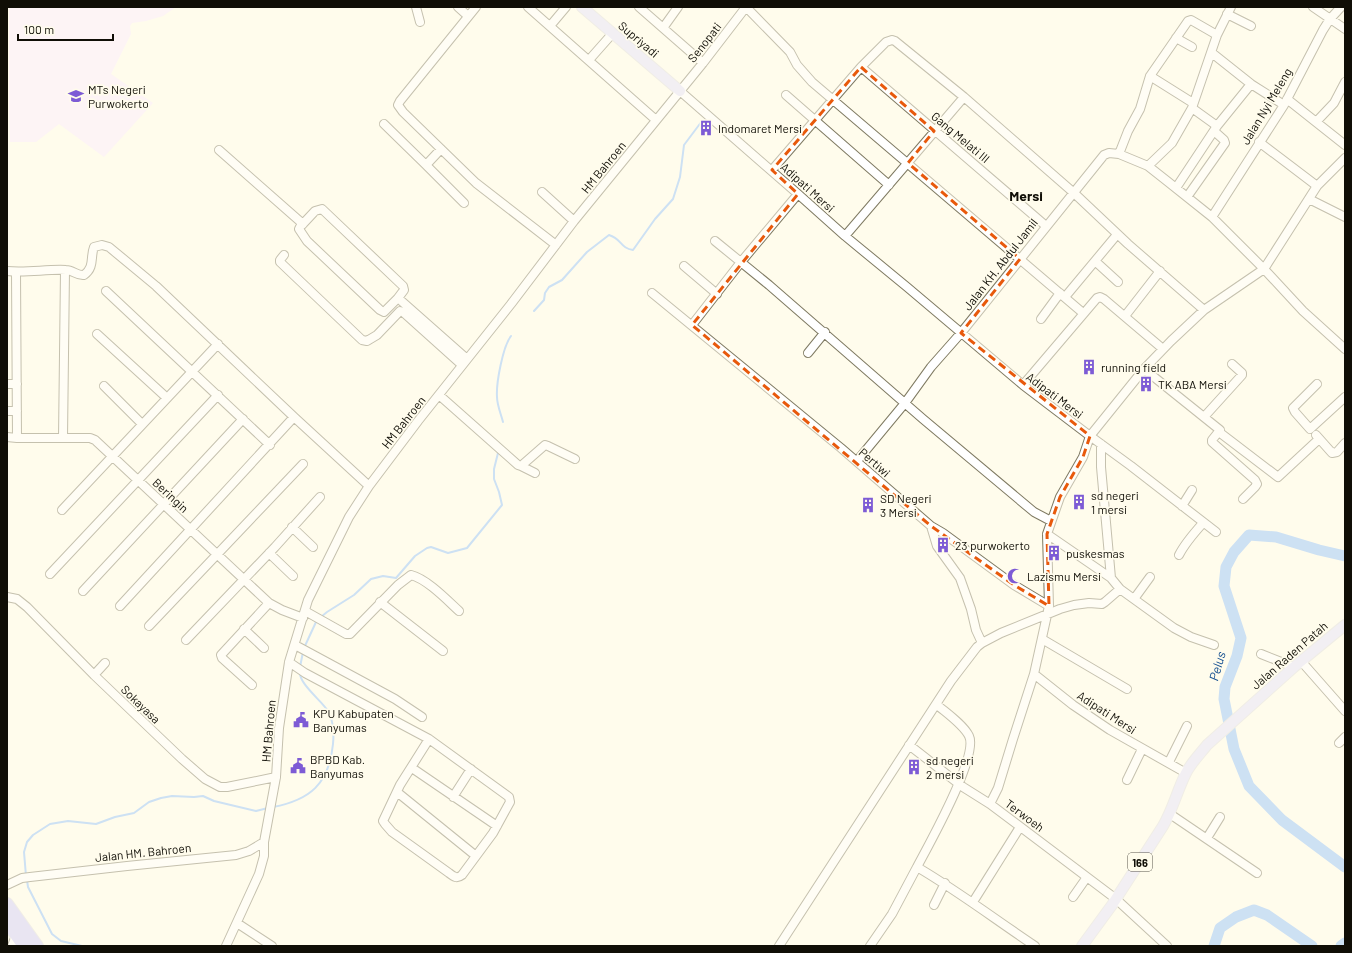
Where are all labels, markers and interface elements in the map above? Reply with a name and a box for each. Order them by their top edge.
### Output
scale bar [18,16,113,42]
street label: Supriyadi [616,18,662,60]
street label: Senopati [684,19,724,65]
text: 100 m [24,22,54,36]
street label: Jalan Nyi Meleng [1238,65,1294,147]
place label: MTs Negeri Purwokerto [88,82,149,110]
school or university icon: MTs Negeri Purwokerto [67,87,85,105]
street label: Gang Melati III [929,109,993,165]
building icon: Indomaret Mersi [697,119,715,137]
place label: Indomaret Mersi [718,121,802,135]
street label: HM Bahroen [578,138,628,196]
street label: Adipati Mersi [778,159,838,215]
district label: Mersi [1009,187,1043,204]
street label: Jalan KH. Abdul Jamil [960,215,1040,313]
building icon: running field [1080,358,1098,376]
place label: running field [1101,360,1166,374]
street label: Adipati Mersi [1024,369,1086,421]
building icon: TK ABA Mersi [1137,375,1155,393]
place label: TK ABA Mersi [1158,377,1227,391]
street label: HM Bahroen [378,393,428,451]
street label: Pertiwi [856,445,894,479]
street label: Beringin [150,475,192,515]
place label: sd negeri 1 mersi [1091,488,1139,516]
place label: SD Negeri 3 Mersi [880,491,932,519]
building icon: sd negeri 1 mersi [1070,493,1088,511]
building icon: SD Negeri 3 Mersi [859,496,877,514]
building icon: 23 purwokerto [934,536,952,554]
place label: 23 purwokerto [955,538,1030,552]
building icon: puskesmas [1045,544,1063,562]
place label: puskesmas [1066,546,1125,560]
mosque icon: Lazismu Mersi [1006,567,1024,585]
place label: Lazismu Mersi [1027,569,1101,583]
street label: Jalan Raden Patah [1248,618,1330,692]
water label: Pelus [1205,650,1229,682]
street label: Sokayasa [119,682,163,726]
street label: Adipati Mersi [1075,688,1139,736]
street label: HM Bahroen [258,699,278,763]
place label: KPU Kabupaten Banyumas [313,706,394,734]
public building icon: KPU Kabupaten Banyumas [292,711,310,729]
place label: BPBD Kab. Banyumas [310,752,365,780]
place label: sd negeri 2 mersi [926,753,974,781]
public building icon: BPBD Kab. Banyumas [289,757,307,775]
building icon: sd negeri 2 mersi [905,758,923,776]
street label: Terwoeh [1003,796,1047,834]
street label: Jalan HM. Bahroen [94,840,192,864]
road number: 166 [1128,853,1152,871]

